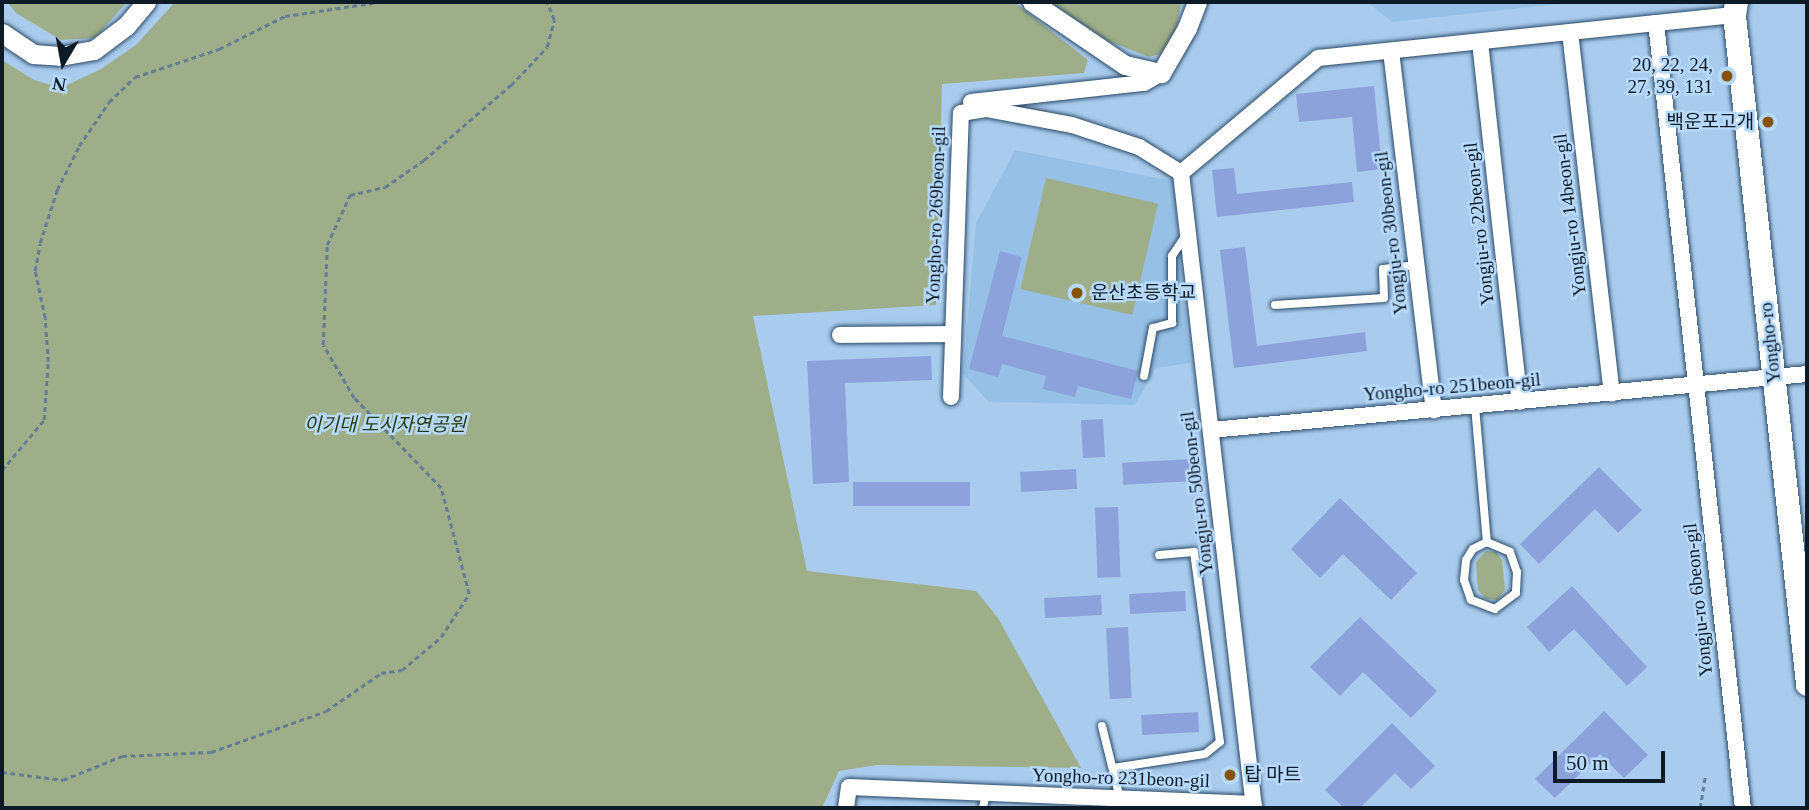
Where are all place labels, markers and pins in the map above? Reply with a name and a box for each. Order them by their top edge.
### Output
place label: 20, 22, 24, 27, 39, 131 [1628,54,1713,98]
marker: 20, 22, 24, 27, 39, 131 [1719,68,1735,84]
place label: 백운포고개 [1667,111,1754,133]
marker: 백운포고개 [1760,114,1776,130]
place label: 운산초등학교 [1091,282,1196,304]
marker: 운산초등학교 [1069,285,1085,301]
place label: 탑 마트 [1244,764,1301,786]
marker: 탑 마트 [1222,767,1238,783]

